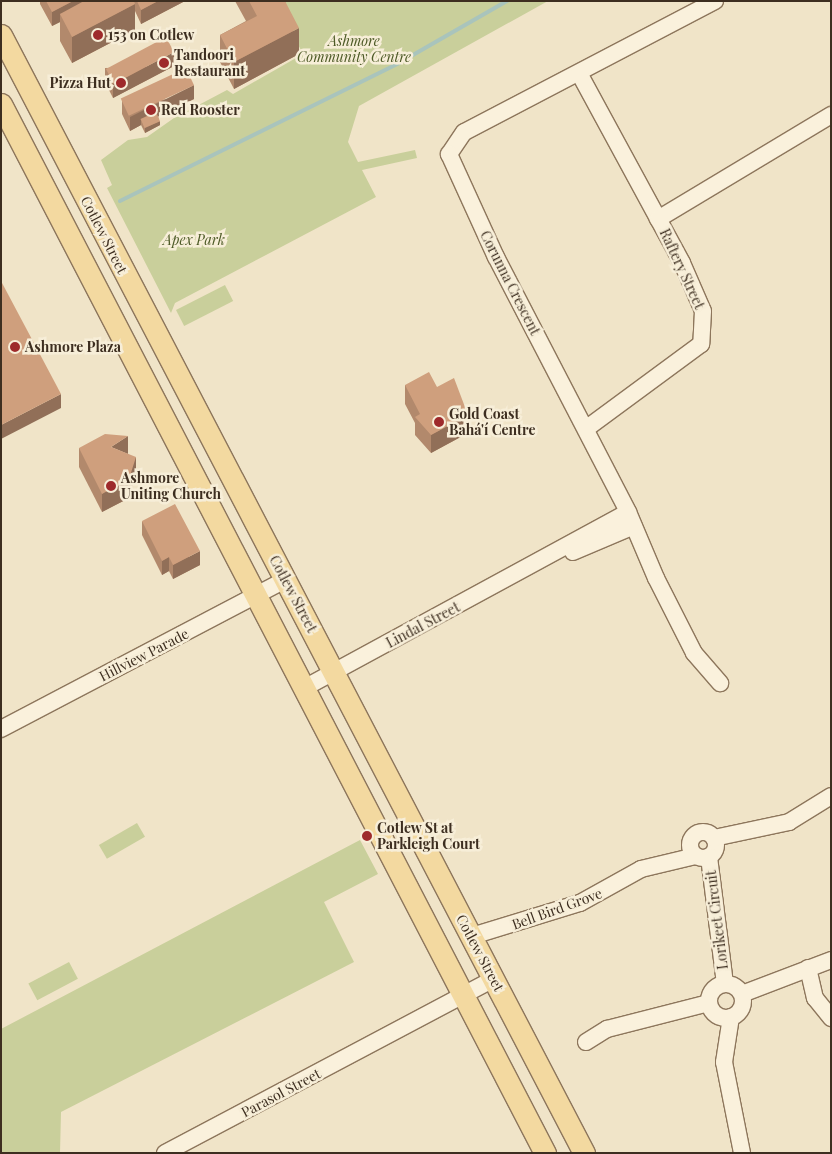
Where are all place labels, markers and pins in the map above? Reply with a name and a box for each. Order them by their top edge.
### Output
place label: 153 on Cotlew [108,27,194,43]
marker: 153 on Cotlew [92,29,104,41]
place label: Tandoori Restaurant [174,47,245,80]
marker: Tandoori Restaurant [158,57,170,69]
place label: Pizza Hut [49,75,111,91]
marker: Pizza Hut [115,77,127,89]
place label: Red Rooster [161,102,240,118]
marker: Red Rooster [145,104,157,116]
place label: Ashmore Plaza [25,339,121,355]
marker: Ashmore Plaza [9,341,21,353]
place label: Gold Coast Bahá'í Centre [449,406,535,438]
marker: Gold Coast Bahá'í Centre [433,416,445,428]
place label: Ashmore Uniting Church [121,470,221,502]
marker: Ashmore Uniting Church [105,480,117,492]
place label: Cotlew St at Parkleigh Court [377,820,480,852]
marker: Cotlew St at Parkleigh Court [361,830,373,842]

